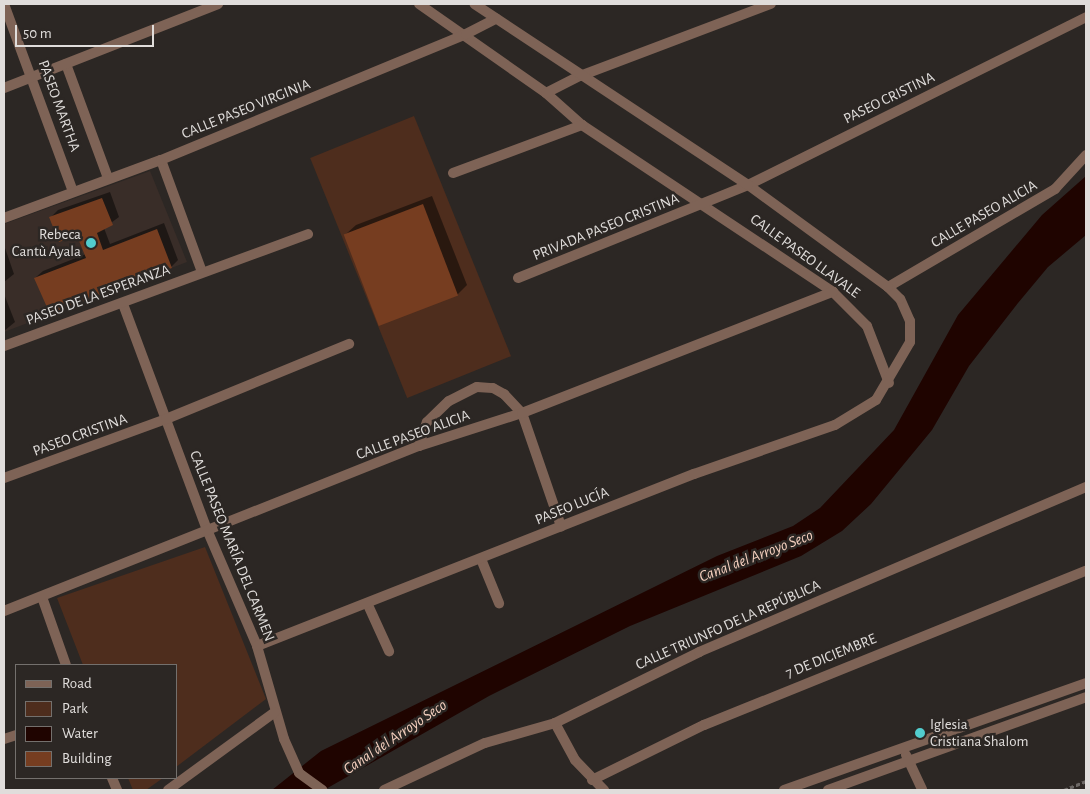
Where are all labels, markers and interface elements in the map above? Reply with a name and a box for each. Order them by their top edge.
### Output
scale bar [18,15,156,47]
text: 50 m [23,26,52,41]
street label: PASEO MARTHA [34,58,84,154]
street label: PASEO CRISTINA [841,68,937,128]
street label: CALLE PASEO VIRGINIA [179,75,313,143]
street label: CALLE PASEO ALICIA [928,176,1040,252]
street label: PRIVADA PASEO CRISTINA [530,189,682,265]
street label: CALLE PASEO LLAVALE [747,210,863,302]
place label: Rebeca Cantù Ayala [12,225,81,260]
marker: Rebeca Cantù Ayala [85,237,97,249]
street label: PASEO DE LA ESPERANZA [24,261,172,329]
street label: CALLE PASEO ALICIA [354,406,472,464]
street label: PASEO CRISTINA [30,410,130,460]
street label: CALLE PASEO MARÍA DEL CARMEN [185,448,279,644]
street label: PASEO LUCÍA [533,483,611,529]
water label: Canal del Arroyo Seco [696,525,816,587]
street label: CALLE TRIUNFO DE LA REPÚBLICA [633,576,823,674]
street label: 7 DE DICIEMBRE [783,630,879,682]
legend [15,664,178,779]
text: Road [62,676,92,691]
water label: Canal del Arroyo Seco [340,695,450,779]
text: Park [62,701,88,716]
place label: Iglesia Cristiana Shalom [930,715,1028,750]
text: Water [62,726,98,741]
marker: Iglesia Cristiana Shalom [914,727,926,739]
text: Building [62,751,112,766]

